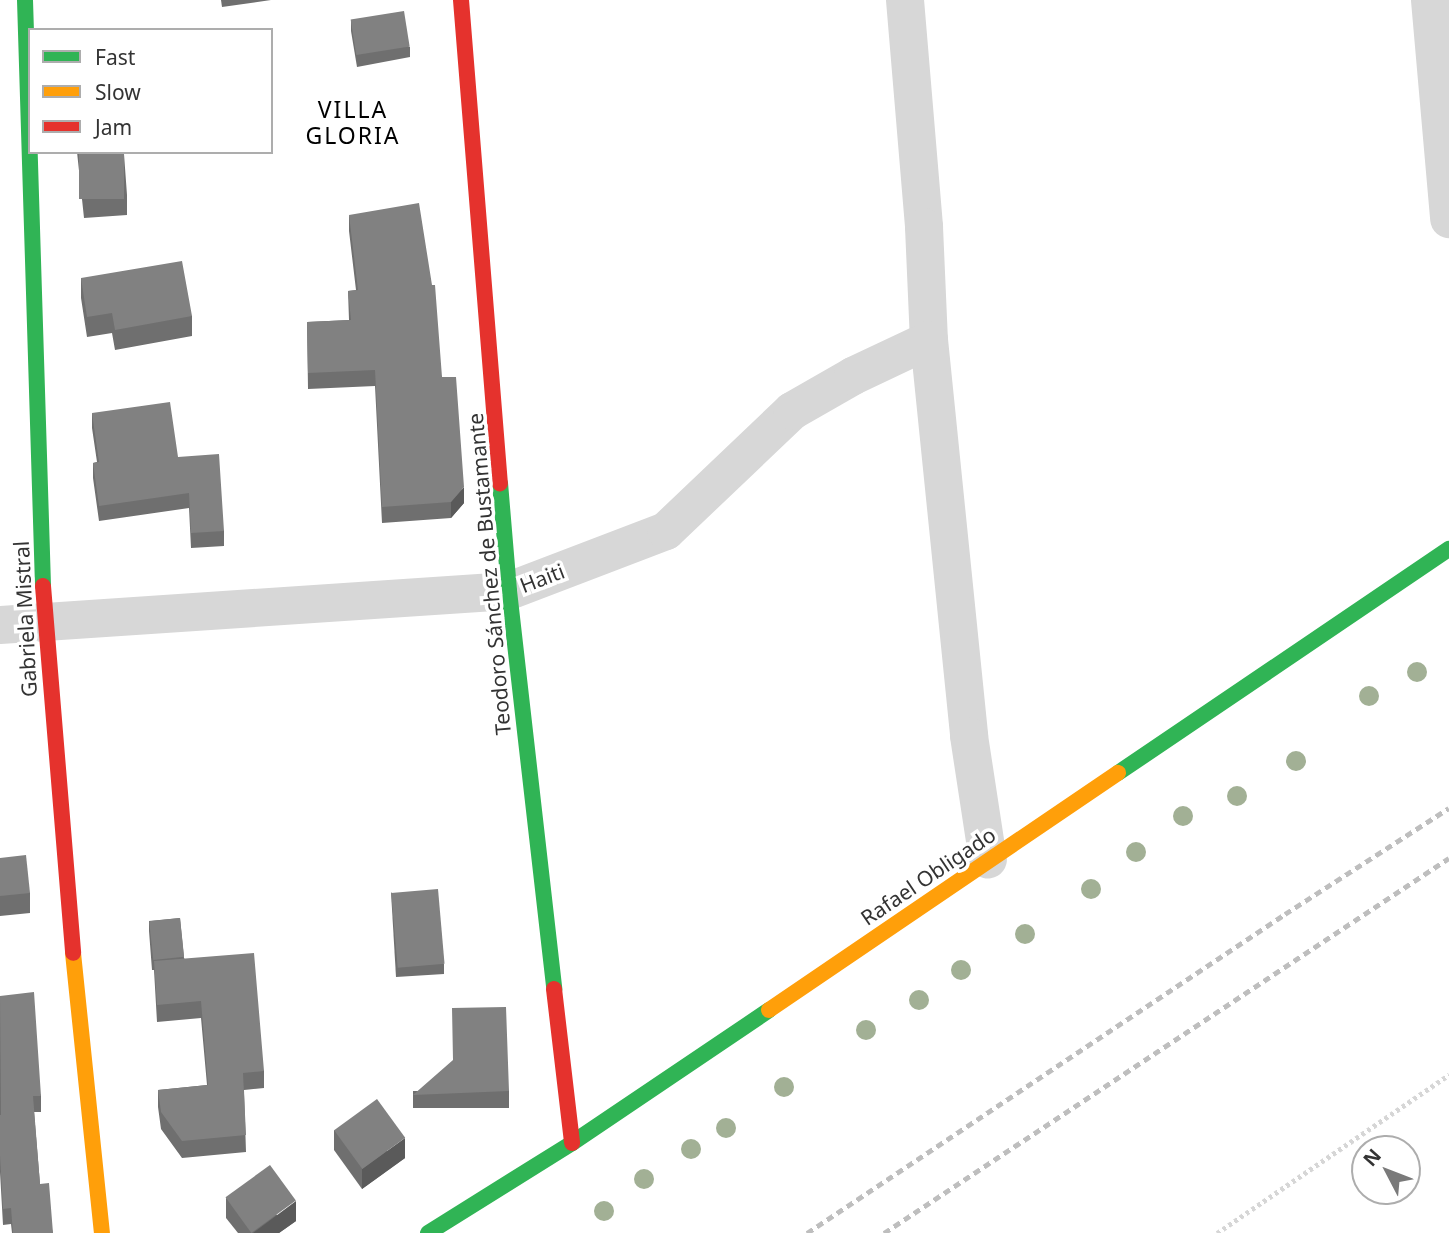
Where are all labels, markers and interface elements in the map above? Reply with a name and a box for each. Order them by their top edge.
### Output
legend [28,28,273,154]
text: Fast [95,43,135,71]
text: Slow [95,78,141,106]
district label: VILLA GLORIA [306,95,400,149]
text: Jam [95,113,132,141]
street label: Teodoro Sánchez de Bustamante [462,412,516,736]
street label: Gabriela Mistral [8,540,42,698]
street label: Haiti [516,558,568,598]
street label: Rafael Obligado [856,822,1000,930]
north arrow [1351,1135,1421,1205]
text: N [1357,1143,1387,1172]

